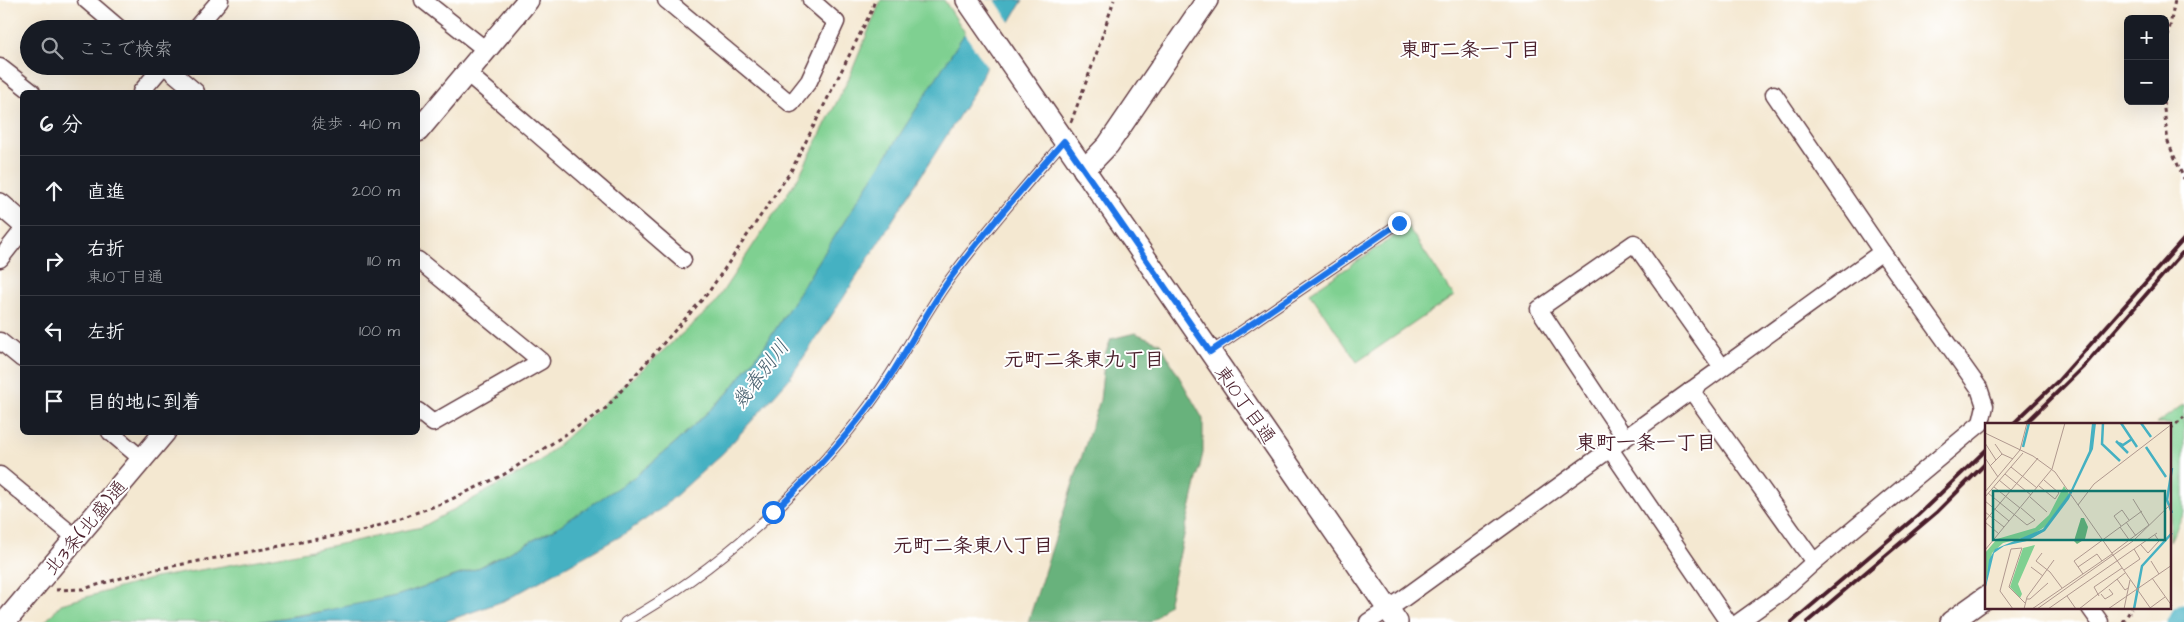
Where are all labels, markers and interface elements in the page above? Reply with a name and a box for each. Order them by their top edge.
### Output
map controls [2124,15,2169,105]
button: + [2124,15,2169,60]
search box [20,20,420,75]
icon: search [38,34,66,62]
text: ここで検索 [78,36,173,63]
district label: 東町二条一丁目 [1400,36,1540,64]
button: − [2124,60,2169,105]
text: 6 分 [40,110,83,139]
text: 徒歩 · 410 m [311,113,400,135]
icon: ahead [40,177,68,205]
text: 直進 [87,179,125,206]
text: 200 m [352,180,400,202]
route end [1388,212,1411,235]
text: 右折 [87,236,125,263]
icon: right [40,247,68,275]
text: 110 m [367,250,400,272]
text: 東10丁目通 [87,266,163,288]
icon: left [40,317,68,345]
text: 左折 [87,319,125,346]
text: 100 m [359,320,400,342]
water label: 幾春別川 [726,334,796,415]
district label: 元町二条東九丁目 [1004,346,1164,374]
street label: 東10丁目通 [1208,360,1282,450]
icon: arrive [40,387,68,415]
text: 目的地に到着 [87,389,201,416]
inset map [1985,423,2172,610]
district label: 東町一条一丁目 [1576,429,1716,457]
street label: 北3条(北盛)通 [38,474,134,581]
route start [762,501,785,524]
district label: 元町二条東八丁目 [893,532,1053,560]

